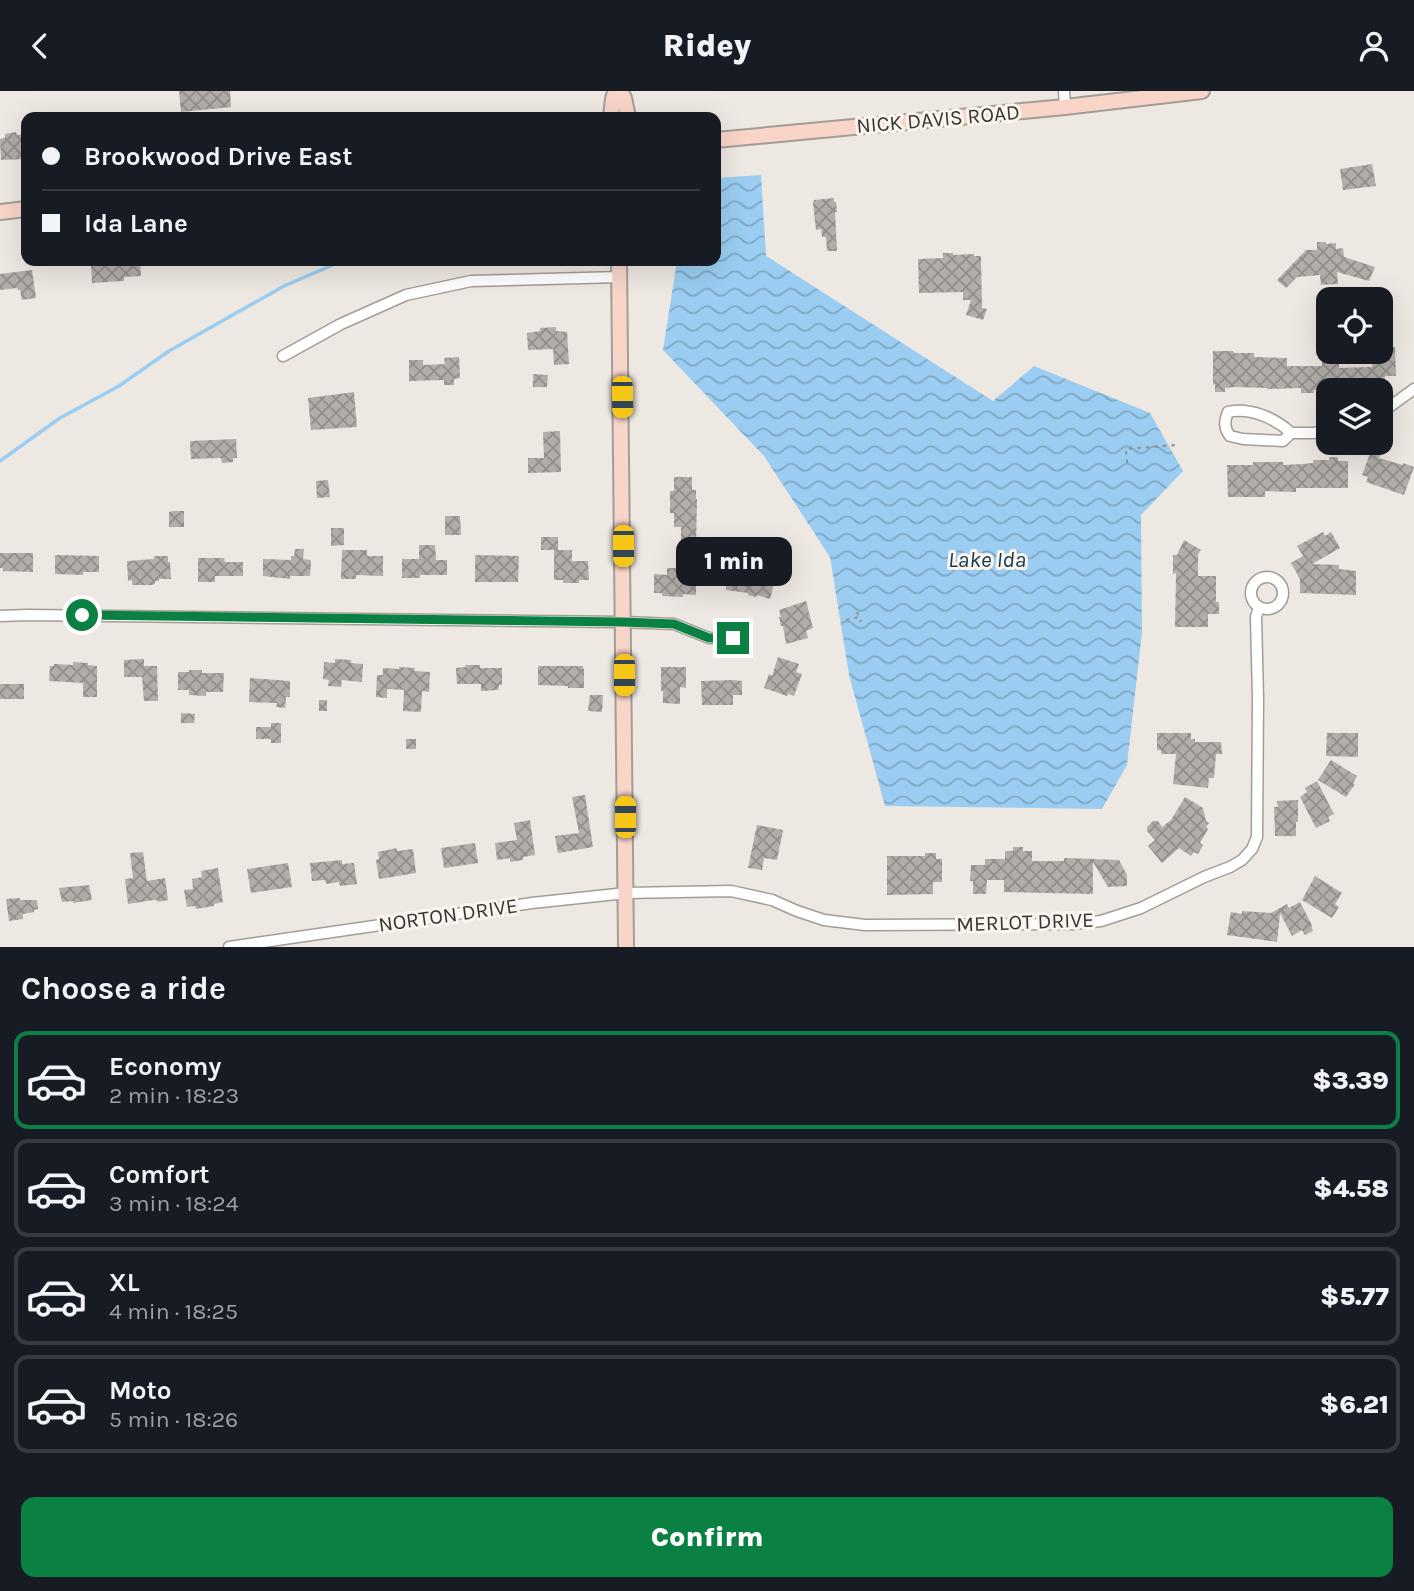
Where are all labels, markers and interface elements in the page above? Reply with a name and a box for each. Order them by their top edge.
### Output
icon: back [21,27,59,65]
text: Ridey [663,27,751,64]
icon: person [1355,27,1393,65]
street label: NICK DAVIS ROAD [855,100,1021,138]
text: Brookwood Drive East [84,141,352,172]
text: Ida Lane [84,208,188,239]
map controls [1316,287,1393,455]
button: locate [1316,287,1393,364]
car [612,376,633,418]
button: layers [1316,378,1393,455]
car [613,525,634,567]
callout: 1 min [675,537,791,585]
water label: Lake Ida [948,546,1026,573]
text: 1 min [704,548,764,575]
route start [66,599,98,631]
route end [717,622,749,654]
car [614,654,635,696]
car [615,796,636,838]
street label: NORTON DRIVE [377,893,519,937]
street label: MERLOT DRIVE [956,908,1094,936]
text: Choose a ride [21,970,226,1007]
icon: car [25,1049,88,1112]
text: Economy [109,1051,221,1082]
text: $3.39 [1312,1065,1389,1096]
text: 2 min · 18:23 [109,1082,239,1109]
icon: car [25,1157,88,1220]
text: Comfort [109,1159,210,1190]
text: $4.58 [1313,1173,1389,1204]
text: 3 min · 18:24 [109,1190,239,1217]
icon: car [25,1265,88,1328]
text: XL [109,1267,140,1298]
text: $5.77 [1320,1281,1389,1312]
text: 4 min · 18:25 [109,1298,238,1325]
icon: car [25,1373,88,1436]
text: Moto [109,1375,171,1406]
text: $6.21 [1320,1389,1389,1420]
text: 5 min · 18:26 [109,1406,238,1433]
button: Confirm [21,1497,1393,1577]

